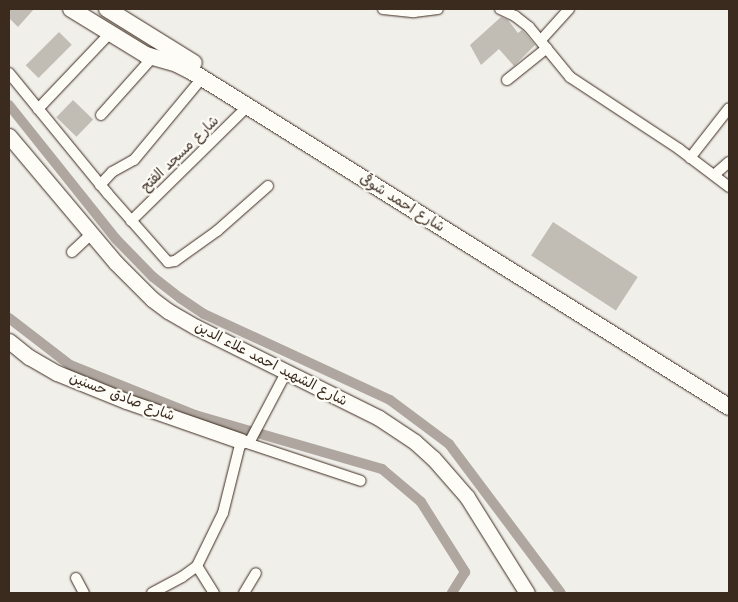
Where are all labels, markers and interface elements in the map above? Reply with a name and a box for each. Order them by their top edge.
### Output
street label: شارع مسجد الفتح [138,113,222,195]
street label: شارع احمد شوقى [356,170,448,236]
street label: شارع الشهيد احمد علاء الدين [192,318,350,410]
street label: شارع صادق حسنين [67,369,177,425]

